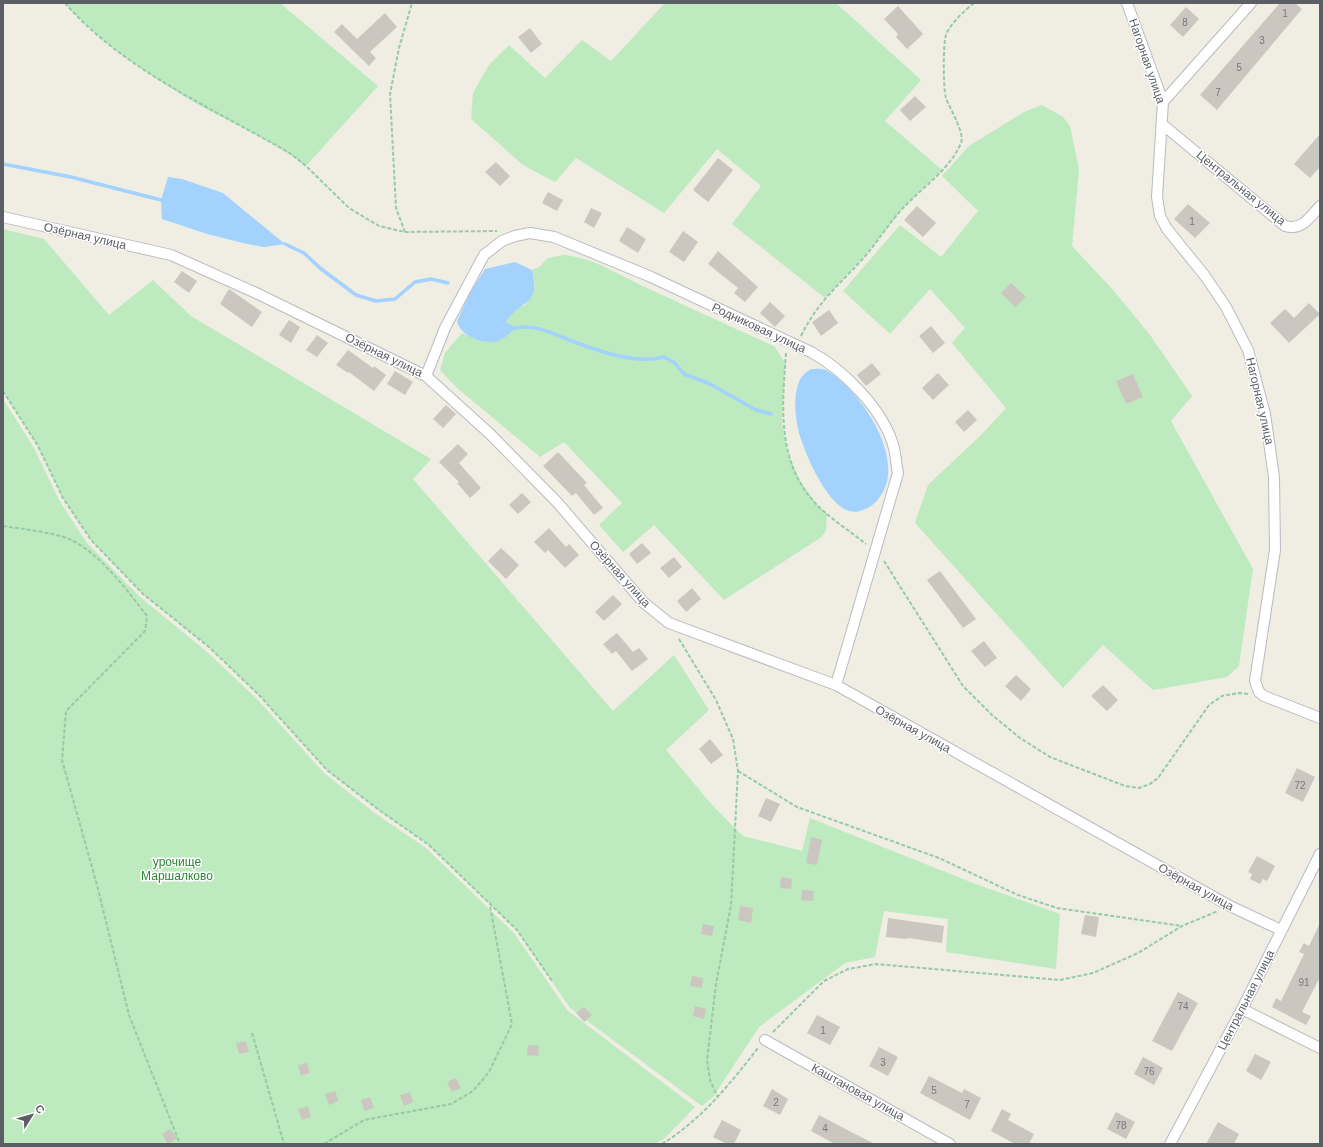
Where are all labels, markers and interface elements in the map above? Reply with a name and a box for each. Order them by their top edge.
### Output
house number: 1 [1282,8,1288,19]
street label: Нагорная улица [1126,17,1168,106]
house number: 8 [1182,17,1188,28]
house number: 3 [1259,35,1265,46]
house number: 5 [1236,62,1242,73]
house number: 7 [1215,87,1221,98]
street label: Центральная улица [1194,148,1289,228]
house number: 1 [1189,216,1195,227]
street label: Озёрная улица [42,220,128,252]
street label: Родниковая улица [710,300,808,356]
street label: Озёрная улица [343,330,425,380]
street label: Нагорная улица [1243,356,1277,446]
street label: Озёрная улица [587,538,654,610]
street label: Озёрная улица [873,702,954,756]
house number: 72 [1294,780,1306,791]
park label: урочище Маршалково [141,855,213,883]
street label: Озёрная улица [1156,860,1237,914]
street label: Центральная улица [1215,947,1277,1052]
house number: 91 [1298,977,1310,988]
house number: 74 [1177,1001,1189,1012]
house number: 1 [820,1025,826,1036]
house number: 3 [880,1057,886,1068]
street label: Каштановая улица [809,1061,907,1124]
house number: 76 [1143,1066,1155,1077]
house number: 5 [931,1085,937,1096]
north arrow [12,1095,52,1135]
house number: 2 [773,1097,779,1108]
house number: 7 [964,1099,970,1110]
text: С [33,1102,47,1116]
house number: 78 [1115,1120,1127,1131]
house number: 4 [822,1123,828,1134]

